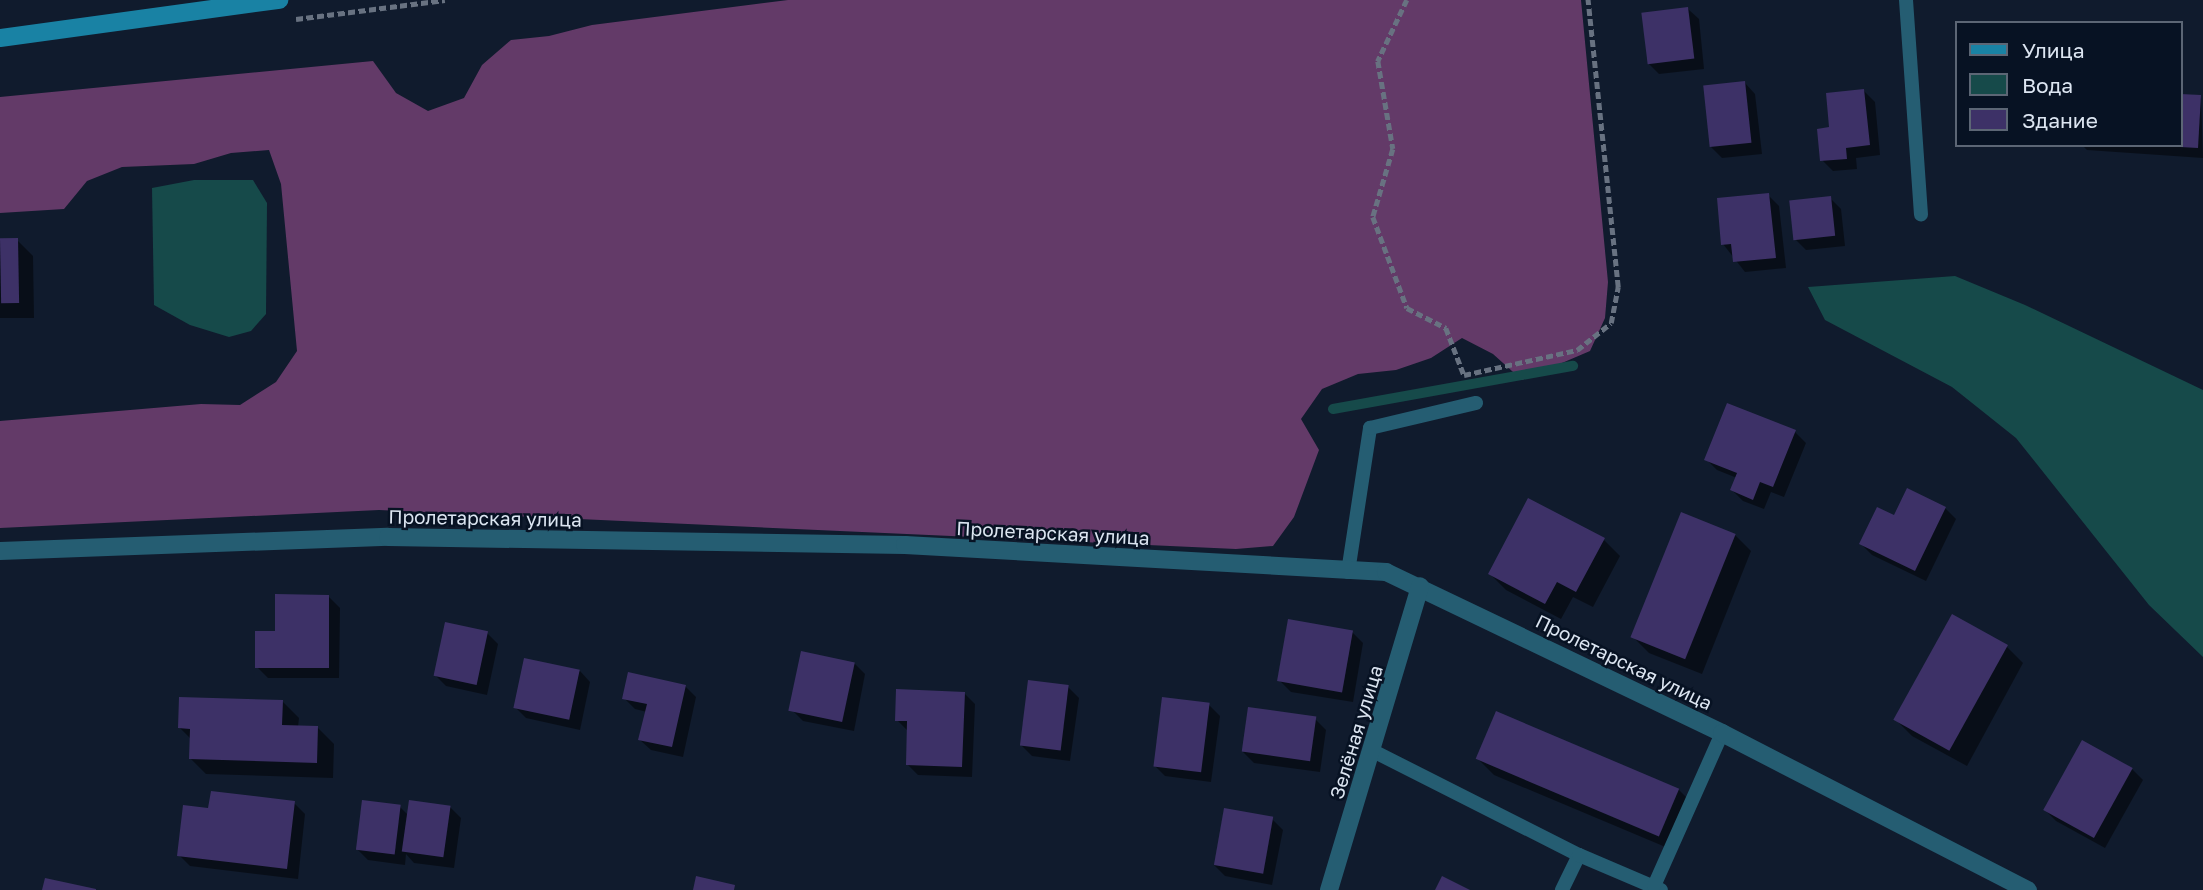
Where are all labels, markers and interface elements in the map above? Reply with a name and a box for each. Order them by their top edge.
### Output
legend [1954,21,2182,147]
text: Улица [2022,37,2085,63]
text: Вода [2022,72,2073,98]
text: Здание [2022,107,2098,133]
street label: Пролетарская улица [388,505,582,531]
street label: Пролетарская улица [956,517,1150,549]
street label: Пролетарская улица [1532,609,1716,715]
street label: Зелёная улица [1325,662,1387,802]

